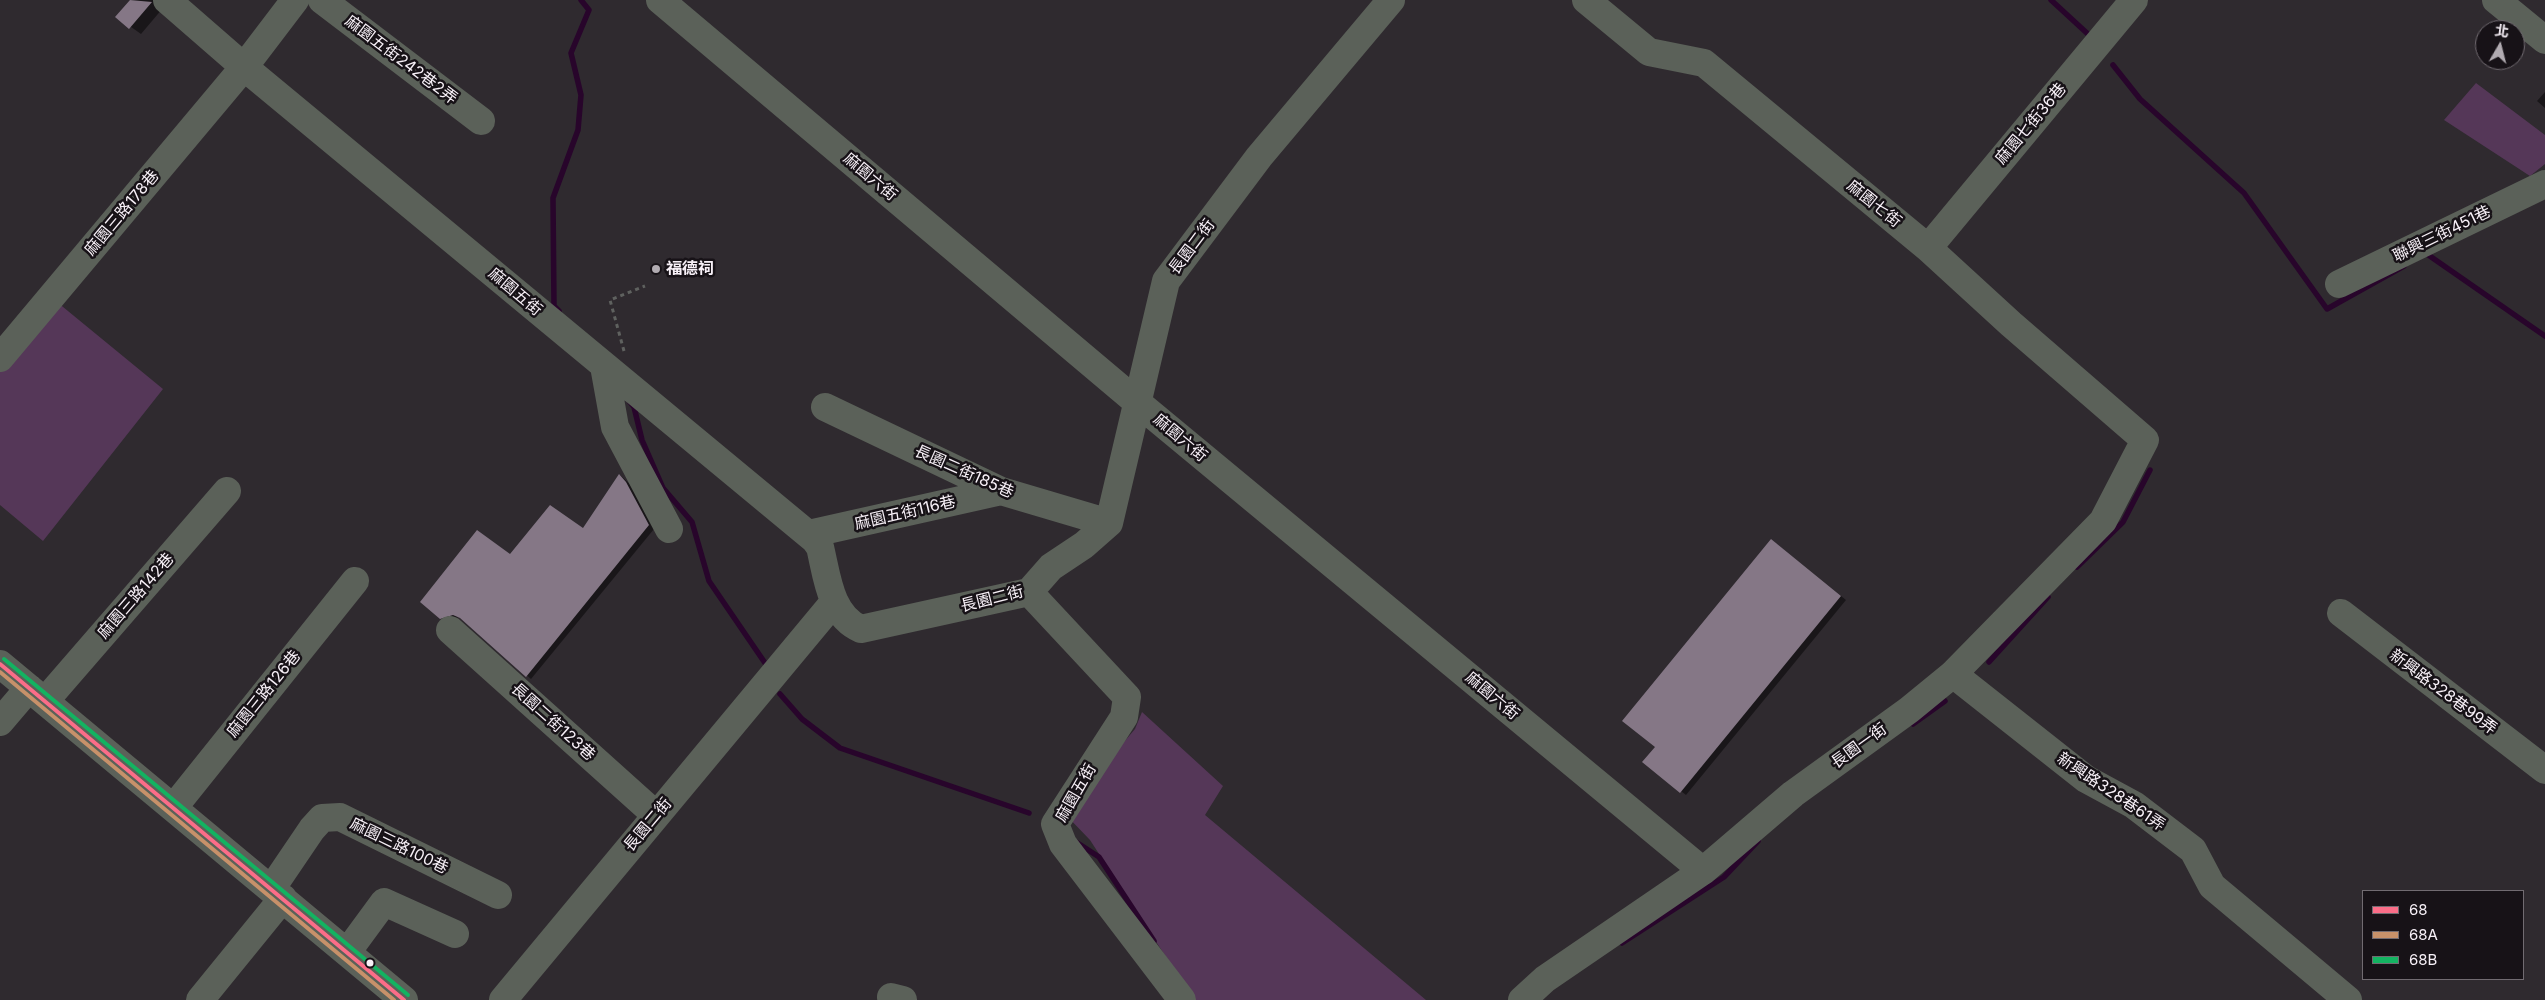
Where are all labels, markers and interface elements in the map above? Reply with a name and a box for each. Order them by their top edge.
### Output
street label: 麻園五街242巷2弄 [341,12,461,108]
north arrow [2475,20,2525,70]
text: 北 [2494,21,2510,40]
street label: 麻園七街36巷 [1992,80,2070,168]
street label: 麻園六街 [839,149,901,205]
street label: 麻園三路178巷 [81,167,163,259]
street label: 麻園七街 [1843,176,1905,232]
street label: 聯興三街451巷 [2390,202,2494,266]
street label: 長園二街 [1165,216,1219,278]
place label: 福德祠 [666,259,714,279]
marker: 福德祠 [650,263,662,275]
street label: 麻園五街 [484,264,546,320]
street label: 麻園六街 [1149,410,1211,466]
street label: 長園二街185巷 [912,442,1016,502]
street label: 麻園五街116巷 [853,492,957,534]
street label: 麻園三路142巷 [94,549,178,643]
street label: 長園二街 [959,582,1025,616]
street label: 新興路328巷99弄 [2386,645,2500,739]
street label: 麻園三路126巷 [223,647,305,741]
street label: 麻園六街 [1461,668,1523,724]
street label: 長園二街123巷 [507,679,599,765]
street label: 長園一街 [1827,719,1891,773]
street label: 新興路328巷61弄 [2053,749,2169,835]
street label: 麻園五街 [1052,760,1100,826]
street label: 長園二街 [620,794,676,856]
street label: 麻園三路100巷 [347,814,451,878]
legend [2362,890,2525,980]
text: 68 [2409,900,2428,919]
text: 68A [2409,925,2438,944]
text: 68B [2409,950,2437,969]
unlabelled marker [365,958,375,968]

